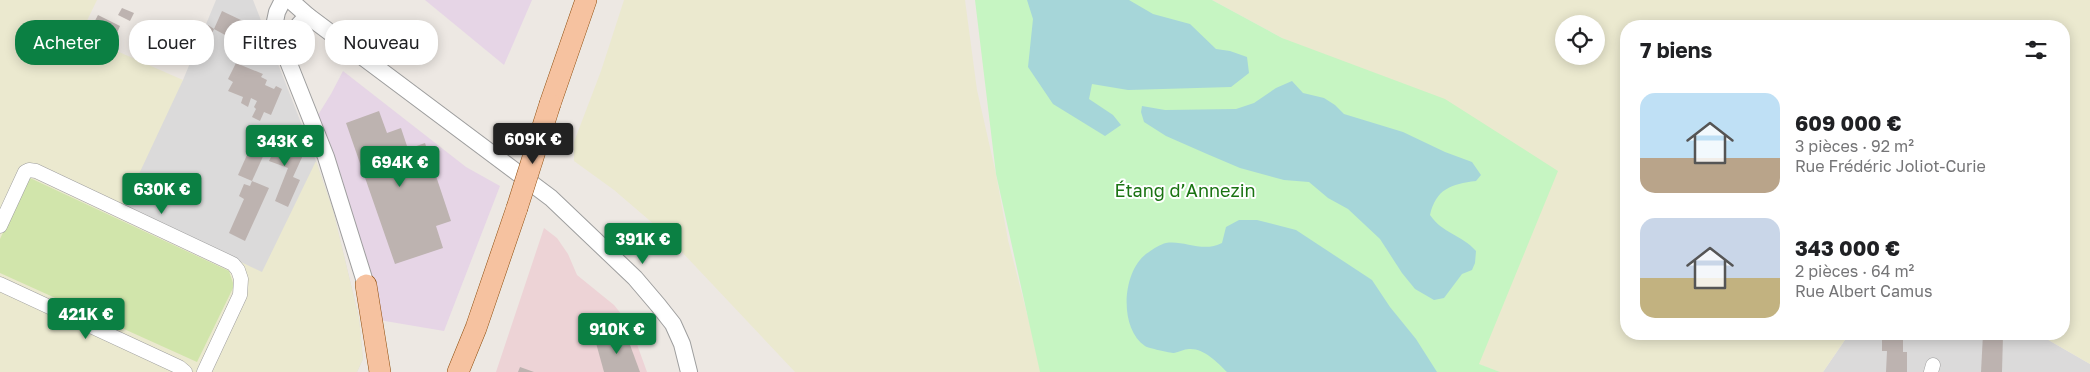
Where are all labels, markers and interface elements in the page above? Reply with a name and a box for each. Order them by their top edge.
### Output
map controls [1555,15,1605,65]
button: locate [1555,15,1605,65]
chip: Acheter [15,20,119,65]
chip: Louer [129,20,214,65]
chip: Filtres [224,20,315,65]
chip: Nouveau [325,20,438,65]
icon: filters [2022,36,2050,64]
text: 7 biens [1640,37,1712,63]
text: 609 000 € [1795,110,1902,136]
icon: home [1680,113,1740,173]
pin: 609K € [492,122,574,165]
pin: 343K € [244,124,326,167]
text: 609K € [504,129,562,149]
text: 343K € [257,131,313,151]
text: 3 pièces · 92 m² [1795,136,1914,156]
pin: 694K € [359,146,441,188]
text: 694K € [371,152,429,172]
text: Rue Frédéric Joliot-Curie [1795,156,1986,176]
pin: 630K € [121,172,203,215]
text: 630K € [133,179,191,199]
park label: Étang d’Annezin [1114,179,1256,201]
pin: 391K € [602,222,684,265]
text: 391K € [615,229,671,249]
text: 343 000 € [1795,235,1900,261]
icon: home [1680,238,1740,298]
text: 2 pièces · 64 m² [1795,261,1914,281]
text: Rue Albert Camus [1795,281,1932,301]
pin: 421K € [45,298,127,340]
text: 421K € [59,304,113,324]
pin: 910K € [576,312,658,355]
text: 910K € [589,319,645,339]

